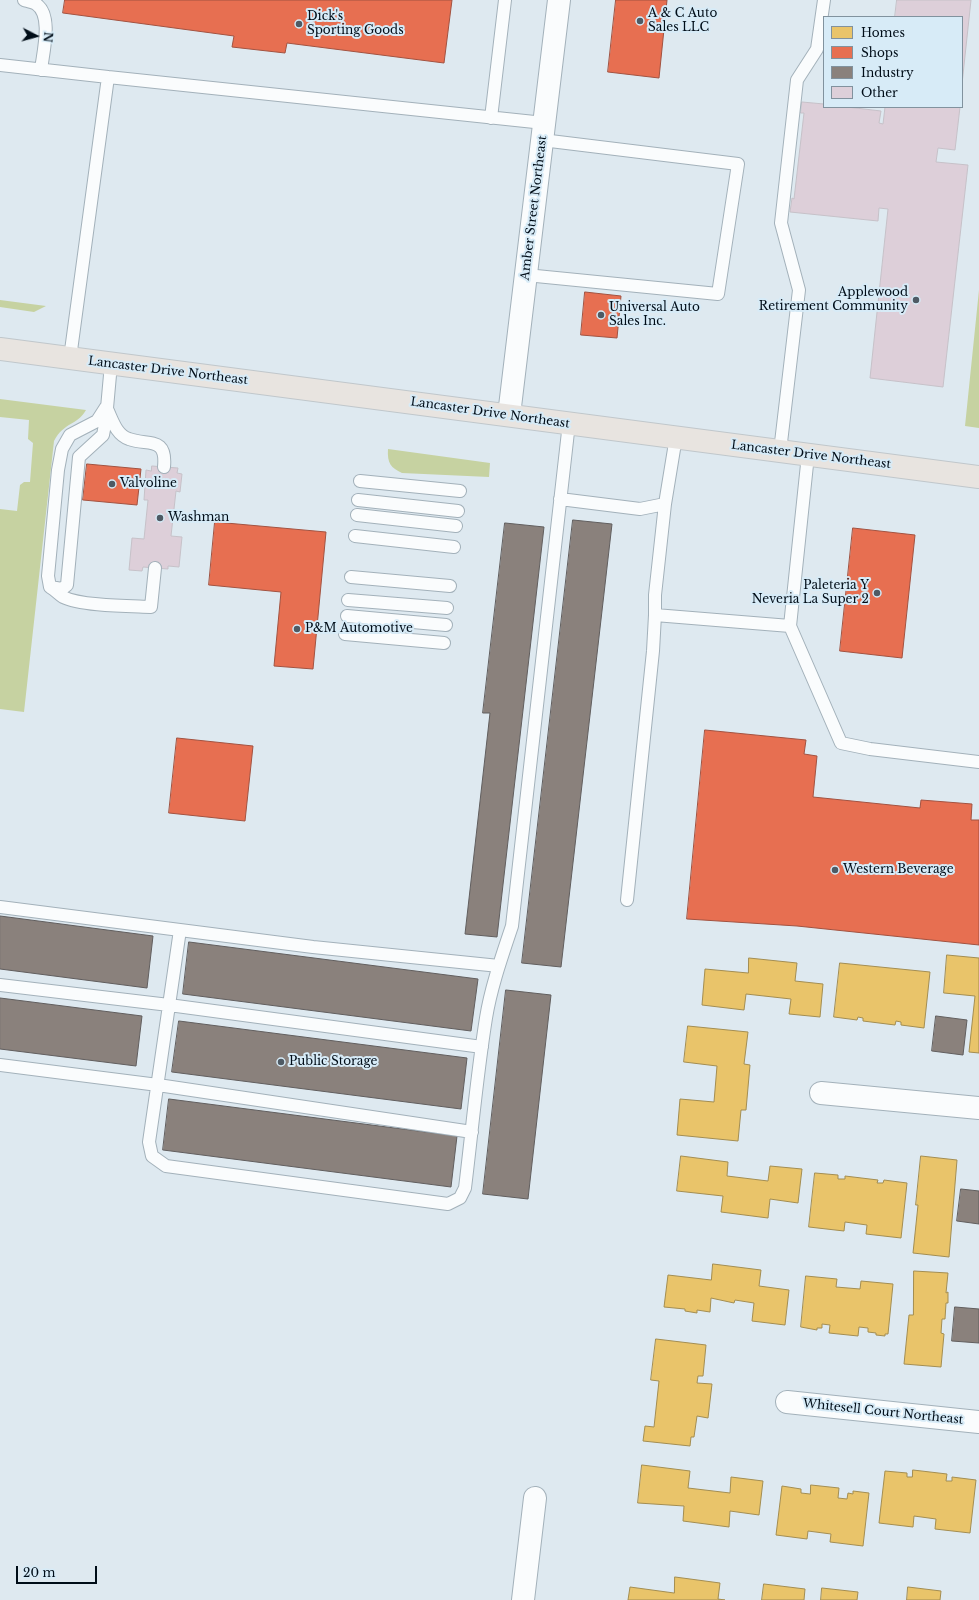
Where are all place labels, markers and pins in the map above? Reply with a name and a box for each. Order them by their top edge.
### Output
place label: A & C Auto Sales LLC [648,7,717,35]
place label: Dick's Sporting Goods [307,10,404,38]
marker: A & C Auto Sales LLC [635,16,645,26]
marker: Dick's Sporting Goods [294,19,304,29]
place label: Applewood Retirement Community [759,286,908,314]
marker: Applewood Retirement Community [911,295,921,305]
place label: Universal Auto Sales Inc. [609,301,700,329]
marker: Universal Auto Sales Inc. [596,310,606,320]
place label: Valvoline [120,477,177,491]
marker: Valvoline [107,479,117,489]
place label: Washman [168,511,229,525]
marker: Washman [155,513,165,523]
place label: Paleteria Y Neveria La Super 2 [752,579,869,607]
marker: Paleteria Y Neveria La Super 2 [872,588,882,598]
place label: P&M Automotive [305,622,413,636]
marker: P&M Automotive [292,624,302,634]
place label: Western Beverage [843,863,954,877]
marker: Western Beverage [830,865,840,875]
place label: Public Storage [289,1055,377,1069]
marker: Public Storage [276,1057,286,1067]

